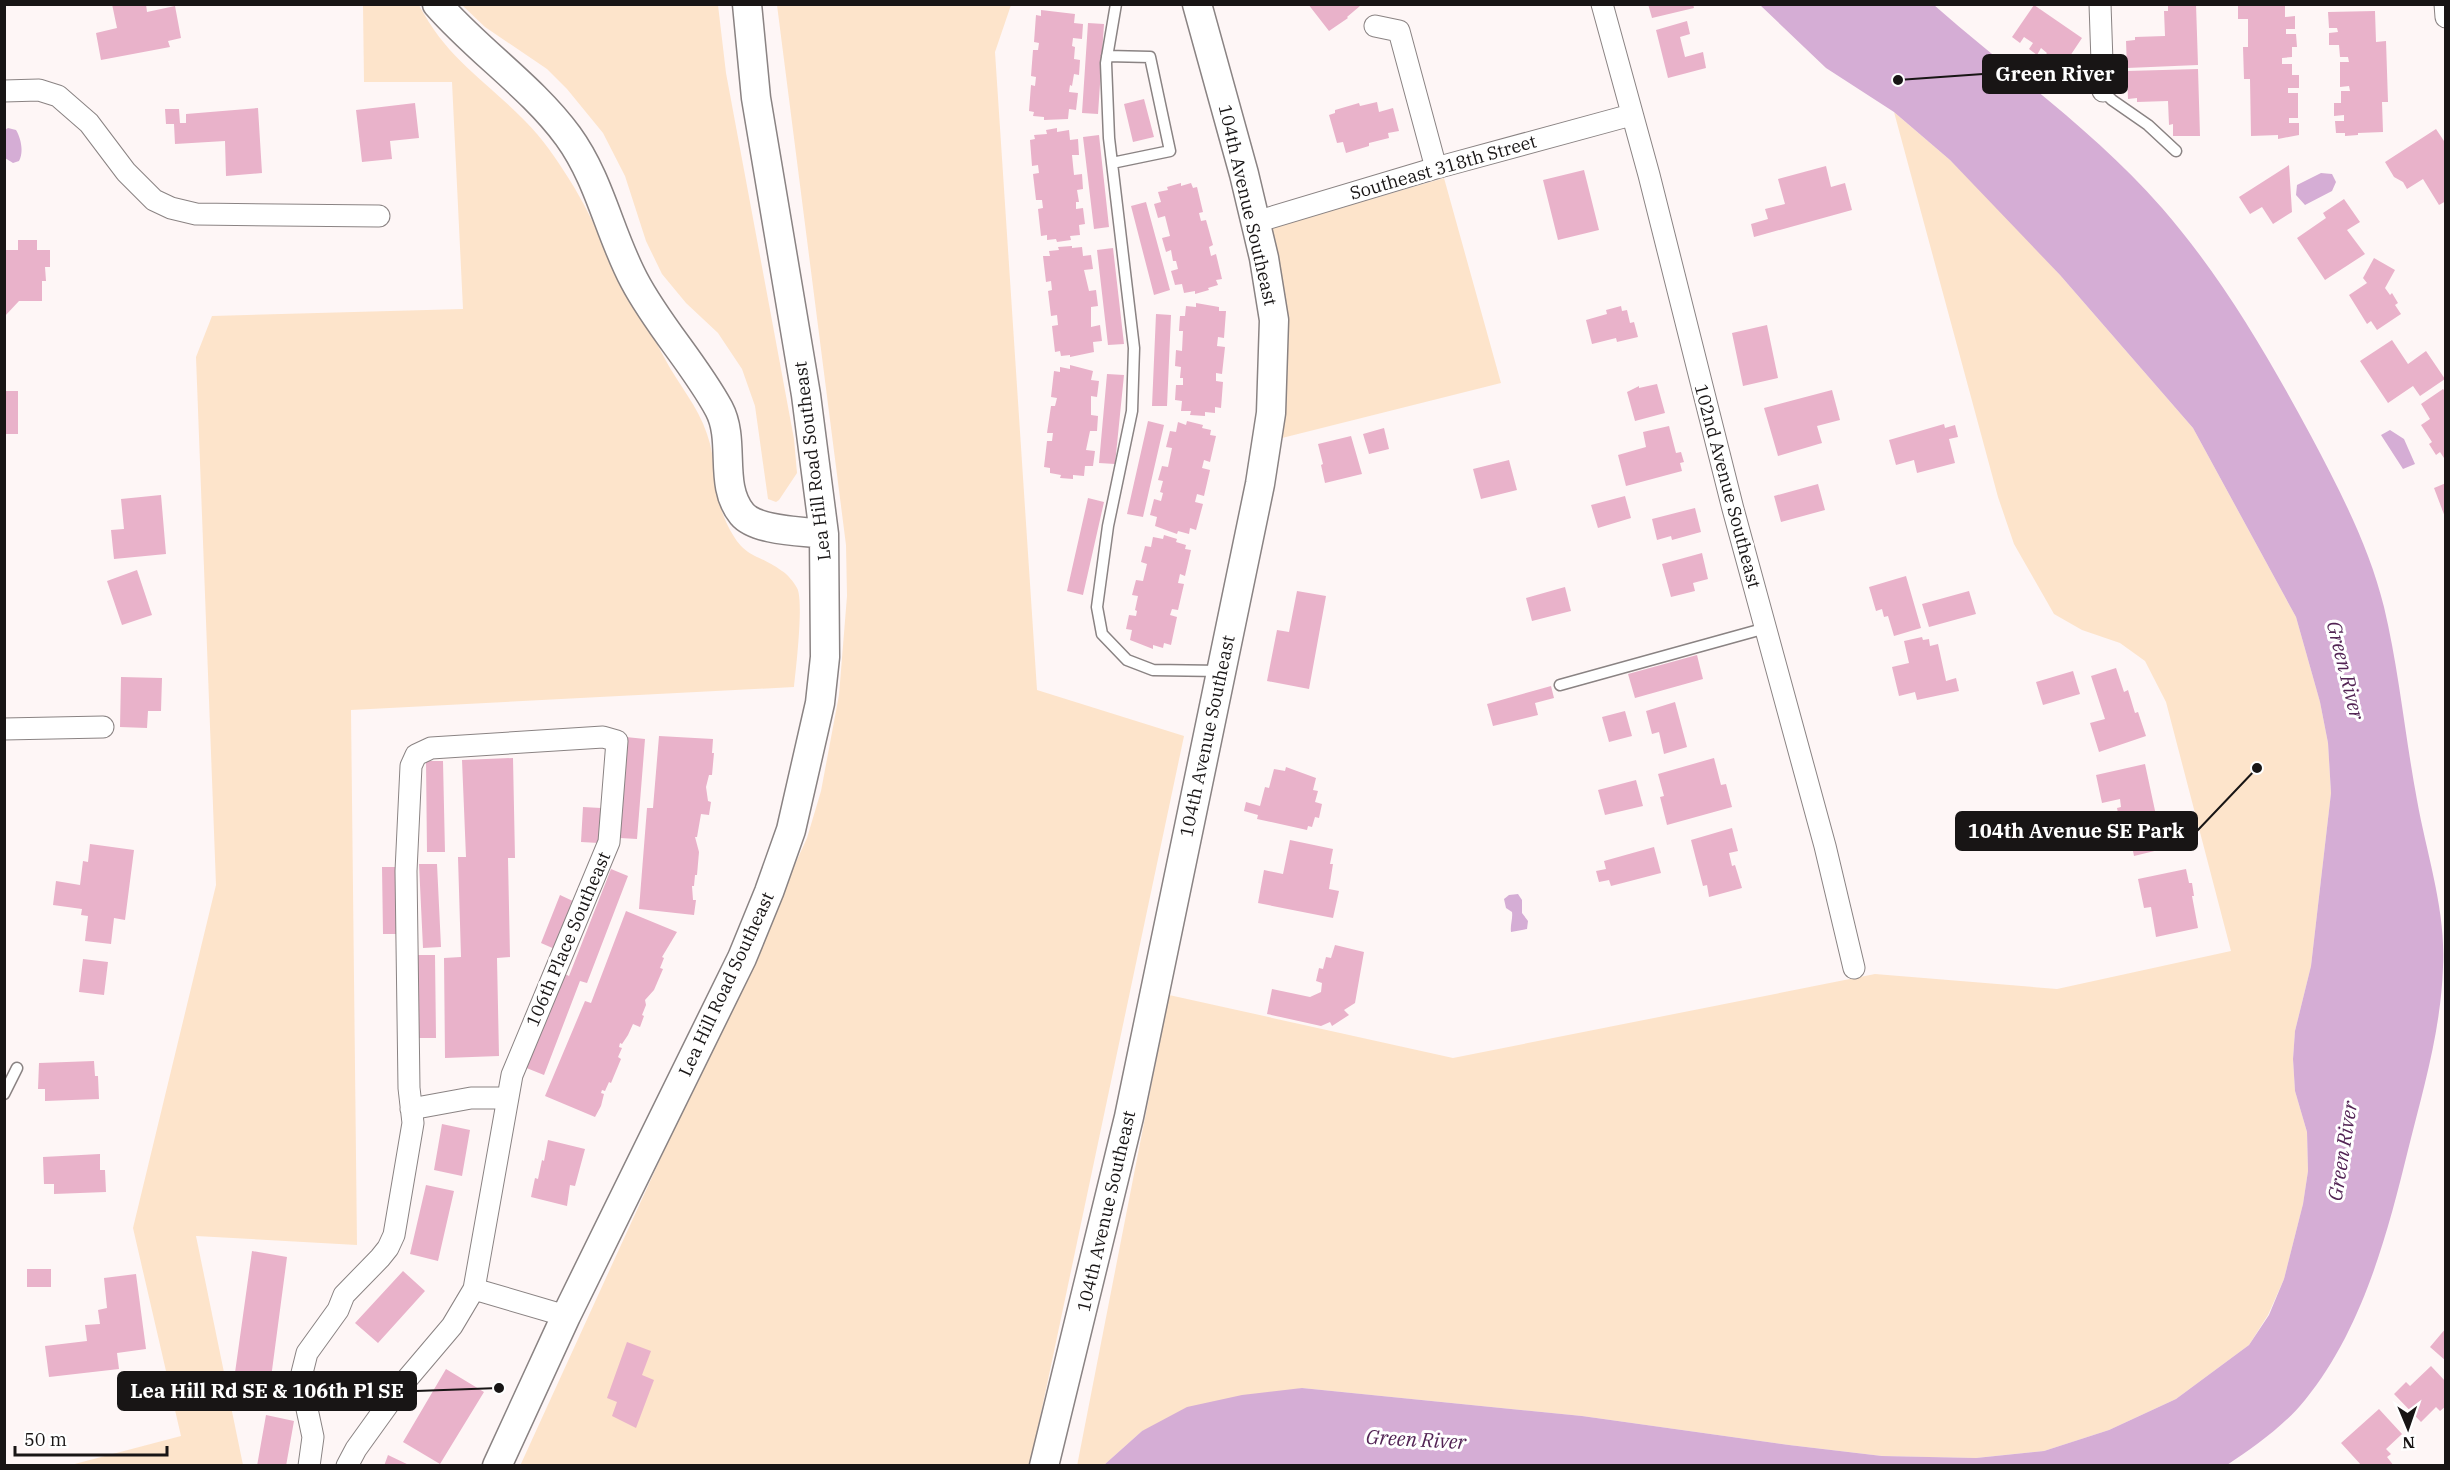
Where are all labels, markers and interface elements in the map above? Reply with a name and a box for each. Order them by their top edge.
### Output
callout: Green River [1983,55,2127,93]
text: Green River [1995,60,2115,87]
street label: 104th Avenue Southeast [1214,102,1282,308]
street label: Southeast 318th Street [1347,129,1539,205]
street label: Lea Hill Road Southeast [788,360,836,562]
street label: 102nd Avenue Southeast [1690,381,1766,591]
water label: Green River [2321,618,2372,723]
street label: 104th Avenue Southeast [1174,633,1240,839]
callout: 104th Avenue SE Park [1956,812,2197,850]
text: 104th Avenue SE Park [1968,817,2185,844]
street label: 106th Place Southeast [521,848,615,1030]
street label: Lea Hill Road Southeast [673,888,779,1080]
water label: Green River [2321,1098,2363,1203]
street label: 104th Avenue Southeast [1072,1108,1140,1314]
callout: Lea Hill Rd SE & 106th Pl SE [118,1372,416,1410]
text: Lea Hill Rd SE & 106th Pl SE [130,1377,404,1404]
north arrow [2378,1398,2438,1458]
scale bar [15,1419,166,1457]
water label: Green River [1365,1423,1468,1455]
text: 50 m [24,1428,67,1451]
text: N [2402,1433,2415,1453]

